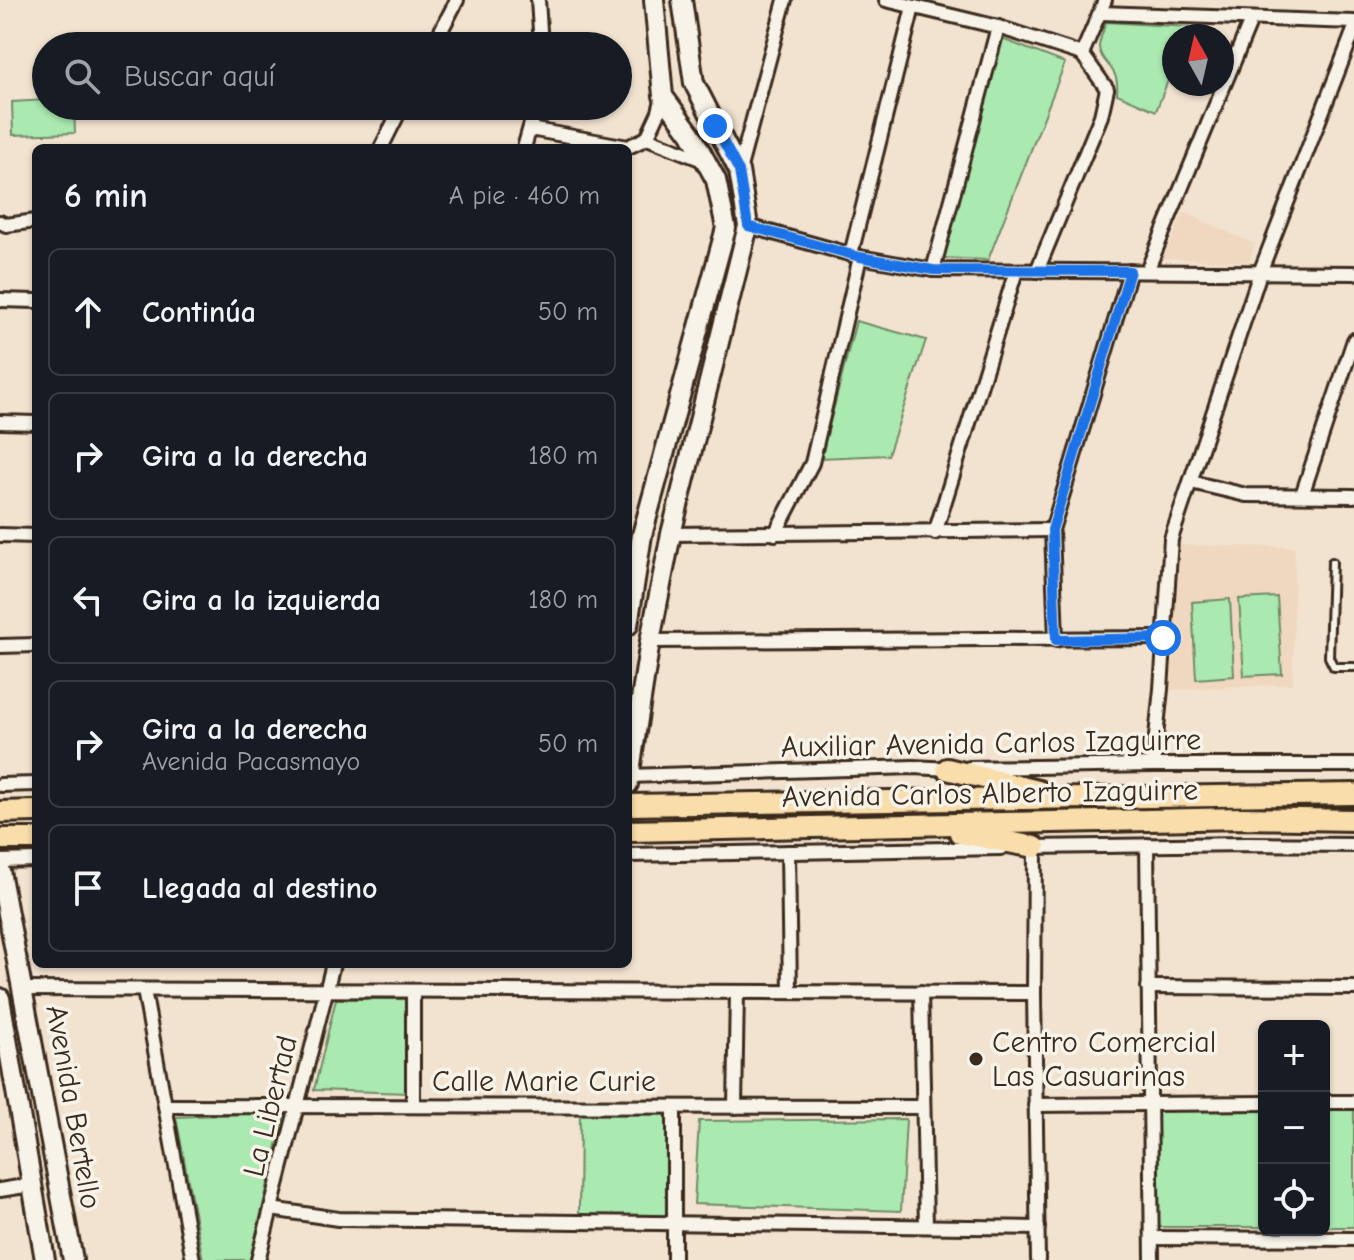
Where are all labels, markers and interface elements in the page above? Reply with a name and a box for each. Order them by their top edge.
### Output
north arrow [1162,24,1234,96]
search box [32,32,632,120]
icon: search [60,54,104,98]
text: Buscar aquí [124,59,275,94]
route end [697,108,733,144]
text: 6 min [64,176,148,216]
text: A pie · 460 m [449,181,600,211]
icon: ahead [66,290,110,334]
text: Continúa [142,295,256,330]
text: 50 m [538,297,598,327]
icon: right [66,434,110,478]
text: Gira a la derecha [142,439,368,474]
text: 180 m [528,441,598,471]
icon: left [66,578,110,622]
text: Gira a la izquierda [142,583,381,618]
text: 180 m [528,585,598,615]
route start [1145,620,1181,656]
text: Gira a la derecha [142,712,368,747]
icon: right [66,722,110,766]
street label: Auxiliar Avenida Carlos Izaguirre [781,722,1201,765]
text: 50 m [538,729,598,759]
text: Avenida Pacasmayo [142,747,360,777]
street label: Avenida Carlos Alberto Izaguirre [782,772,1198,815]
icon: arrive [66,866,110,910]
text: Llegada al destino [142,871,378,906]
street label: Avenida Bertello [38,1002,109,1212]
map controls [1258,1020,1330,1236]
button: + [1258,1020,1330,1092]
place label: Centro Comercial Las Casuarinas [992,1025,1216,1094]
street label: La Libertad [236,1032,305,1180]
marker: Centro Comercial Las Casuarinas [967,1050,985,1068]
street label: Calle Marie Curie [432,1064,656,1099]
button: − [1258,1092,1330,1164]
button: locate [1258,1164,1330,1236]

